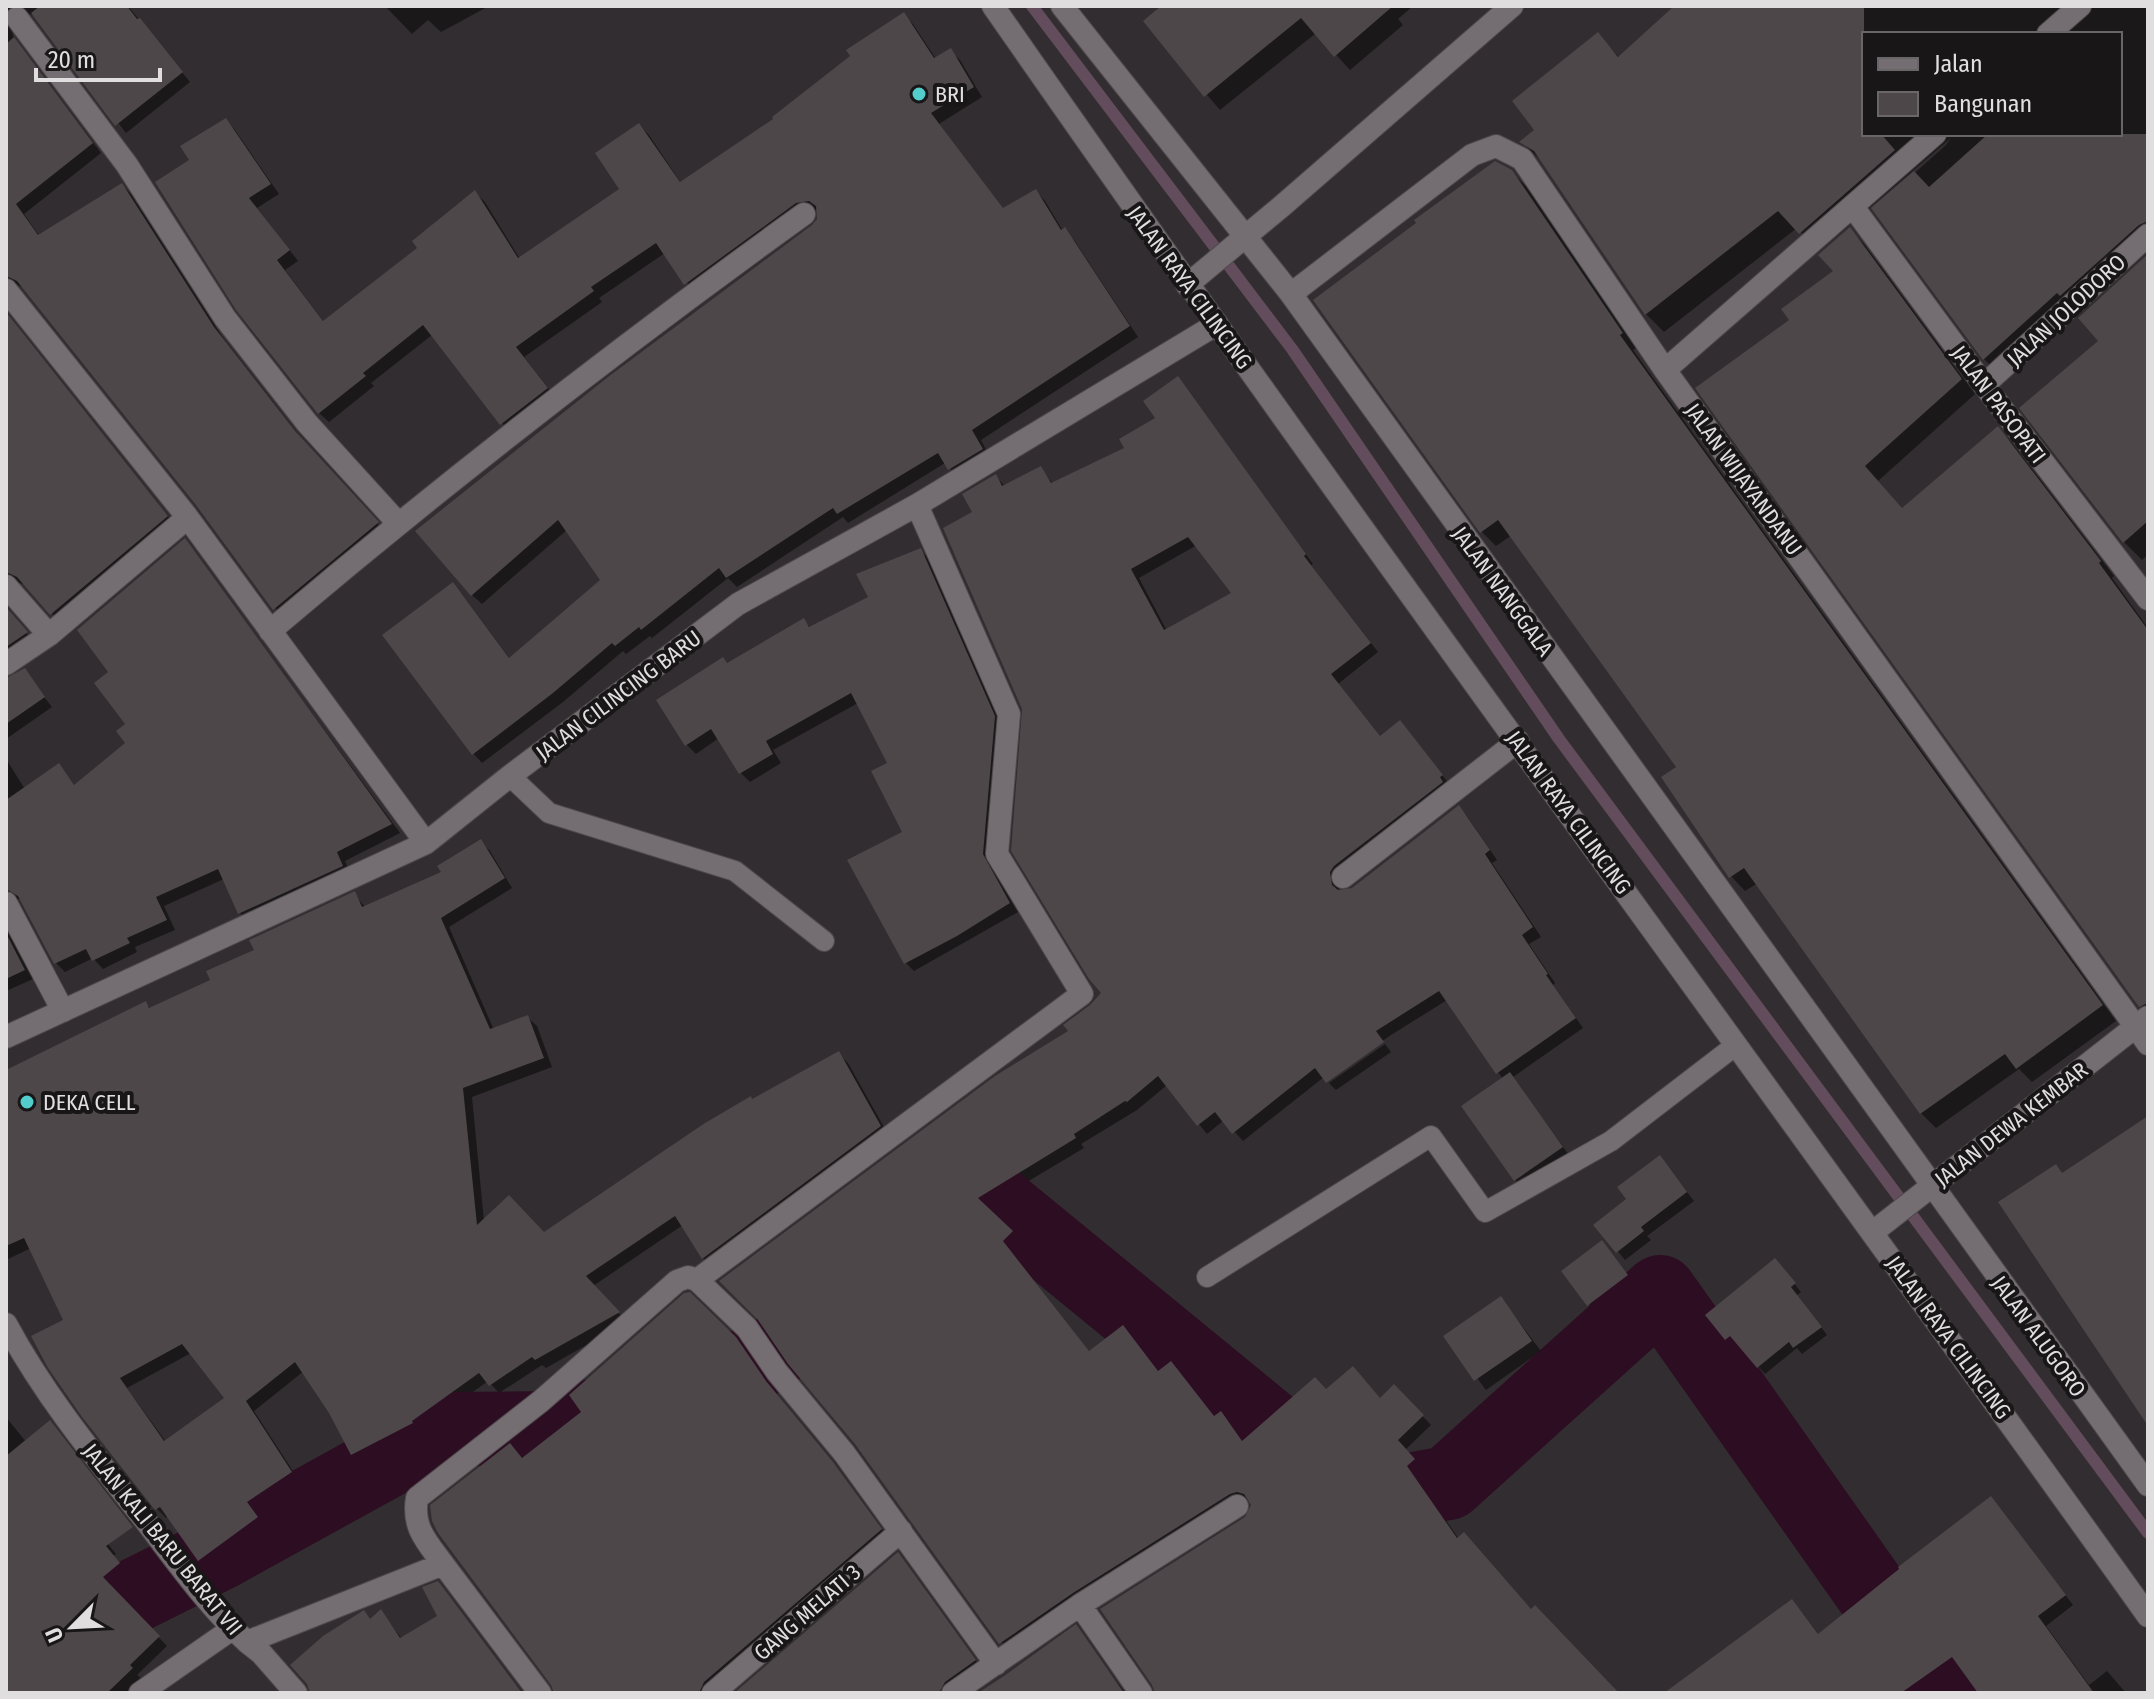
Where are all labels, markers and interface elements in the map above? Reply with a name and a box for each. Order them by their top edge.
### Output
scale bar [36,32,160,82]
legend [1862,32,2122,136]
text: 20 m [48,46,95,74]
text: Jalan [1934,50,1983,78]
place label: BRI [935,81,965,108]
marker: BRI [910,85,928,103]
text: Bangunan [1934,90,2032,118]
street label: JALAN RAYA CILINCING [1121,200,1258,374]
street label: JALAN JOLODORO [2002,249,2131,372]
street label: JALAN PASOPATI [1946,340,2052,469]
street label: JALAN WIJAYANDANU [1679,398,1808,561]
street label: JALAN NANGGALA [1446,521,1559,662]
street label: JALAN CILINCING BARU [530,625,706,766]
street label: JALAN RAYA CILINCING [1500,725,1637,899]
street label: JALAN DEWA KEMBAR [1929,1056,2093,1193]
place label: DEKA CELL [43,1089,136,1116]
marker: DEKA CELL [18,1093,36,1111]
street label: JALAN RAYA CILINCING [1880,1250,2017,1424]
street label: JALAN ALUGORO [1986,1270,2092,1402]
street label: JALAN KALI BARU BARAT VII [77,1438,248,1641]
street label: GANG MELATI 3 [748,1559,866,1666]
north arrow [32,1587,112,1667]
text: U [39,1624,69,1646]

